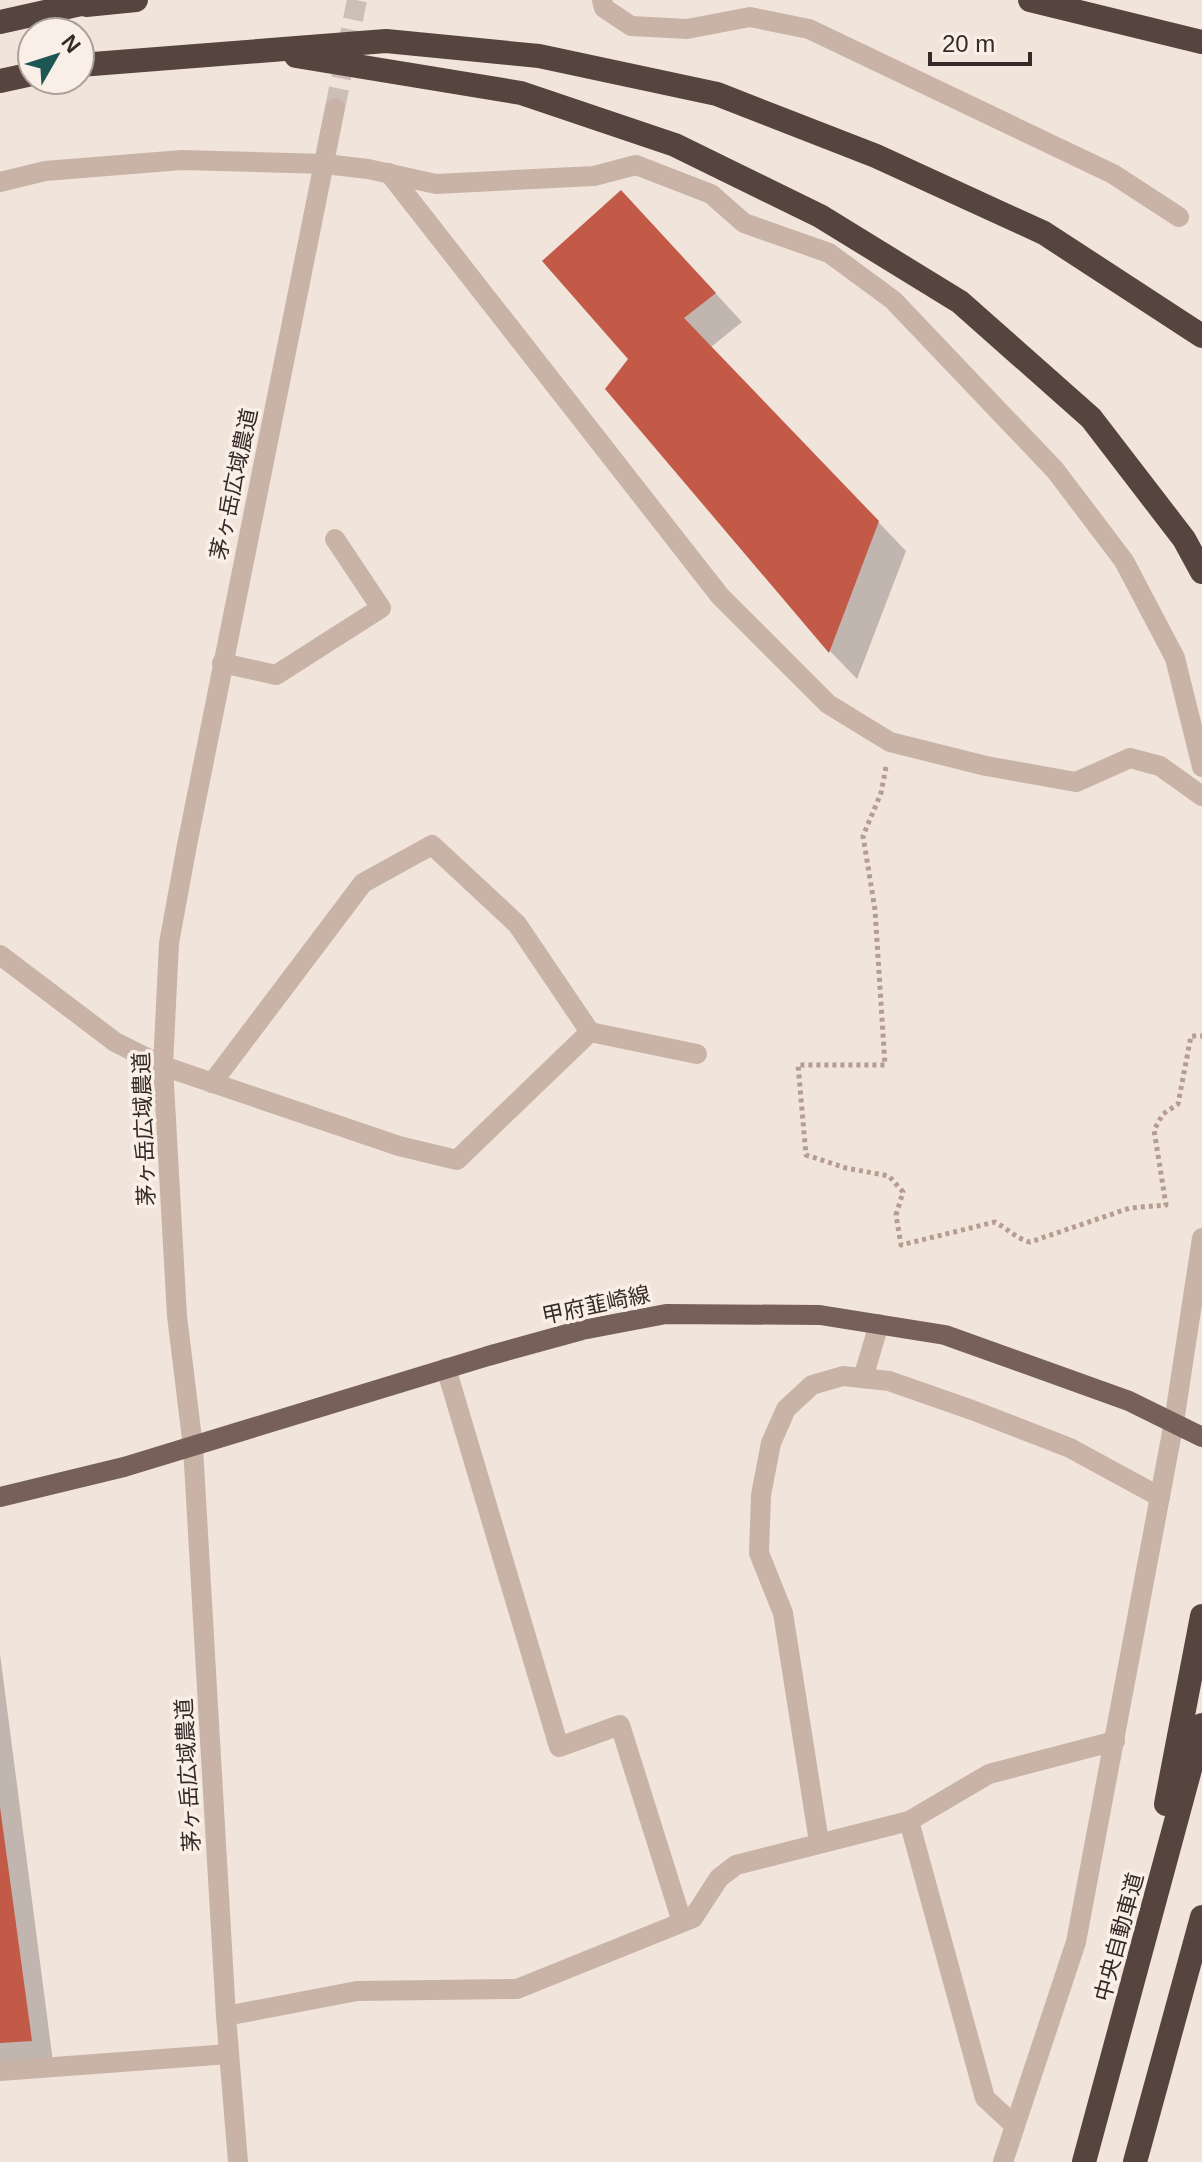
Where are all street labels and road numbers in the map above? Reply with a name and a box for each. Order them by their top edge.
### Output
street label: 茅ヶ岳広域農道 [206,406,262,562]
street label: 茅ヶ岳広域農道 [129,1052,159,1206]
street label: 甲府韮崎線 [540,1281,652,1329]
street label: 茅ヶ岳広域農道 [171,1697,205,1853]
street label: 中央自動車道 [1090,1870,1148,2004]

